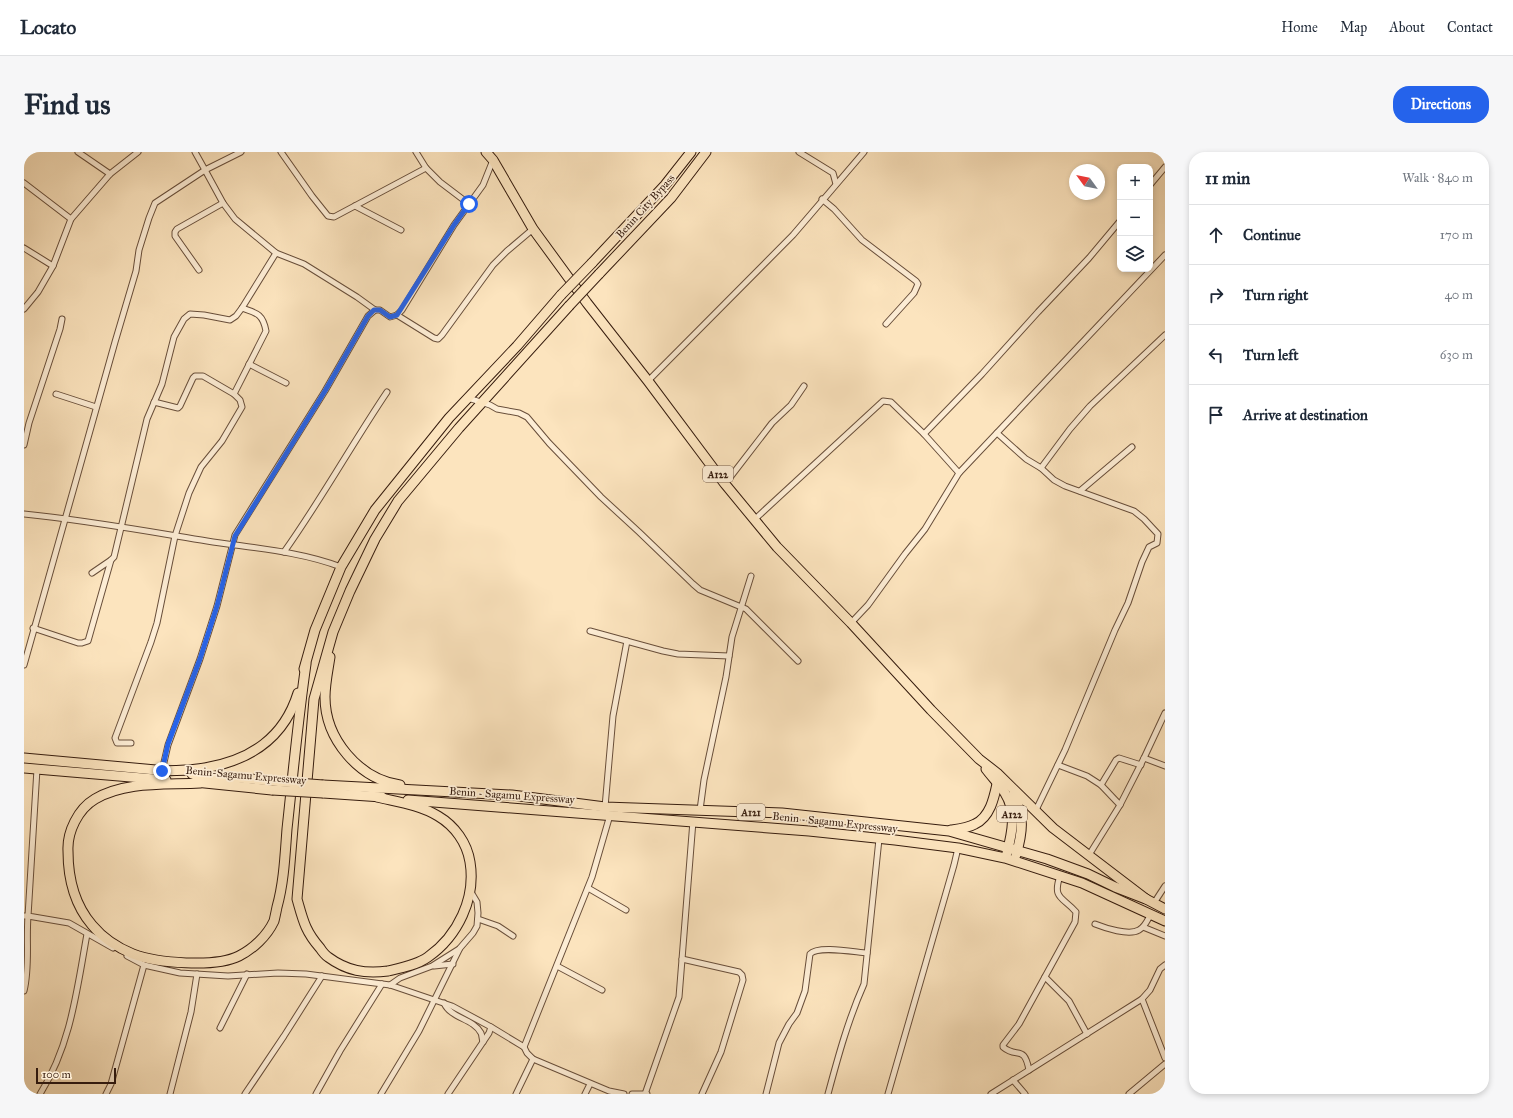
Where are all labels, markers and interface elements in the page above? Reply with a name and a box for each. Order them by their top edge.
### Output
text: Locato [20,16,76,39]
text: Home [1281,19,1318,36]
text: Map [1340,19,1367,36]
text: About [1389,19,1425,36]
text: Contact [1447,19,1493,36]
button: Directions [1393,86,1489,123]
text: Find us [24,87,110,122]
north arrow [1069,164,1105,200]
map controls [1117,164,1153,272]
button: + [1117,164,1153,200]
text: 11 min [1205,168,1250,189]
text: Walk · 840 m [1402,170,1473,186]
street label: Benin City Bypass [613,172,678,241]
route start [460,195,478,213]
button: − [1117,200,1153,236]
icon: ahead [1205,224,1227,246]
text: Continue [1243,226,1301,244]
text: 170 m [1440,227,1473,243]
button: layers [1117,236,1153,272]
icon: right [1205,284,1227,306]
text: Turn right [1243,286,1308,304]
text: 40 m [1444,287,1473,303]
icon: left [1205,344,1227,366]
text: Turn left [1243,346,1299,364]
text: 630 m [1440,347,1473,363]
icon: arrive [1205,404,1227,426]
text: Arrive at destination [1243,406,1368,424]
road number: A122 [703,466,733,482]
route end [153,762,171,780]
street label: Benin-Sagamu Expressway [185,764,308,787]
street label: Benin - Sagamu Expressway [449,785,576,806]
road number: A121 [737,804,765,820]
road number: A122 [997,806,1027,822]
street label: Benin - Sagamu Expressway [772,809,899,836]
scale bar [36,1066,116,1085]
text: 100 m [42,1068,71,1081]

